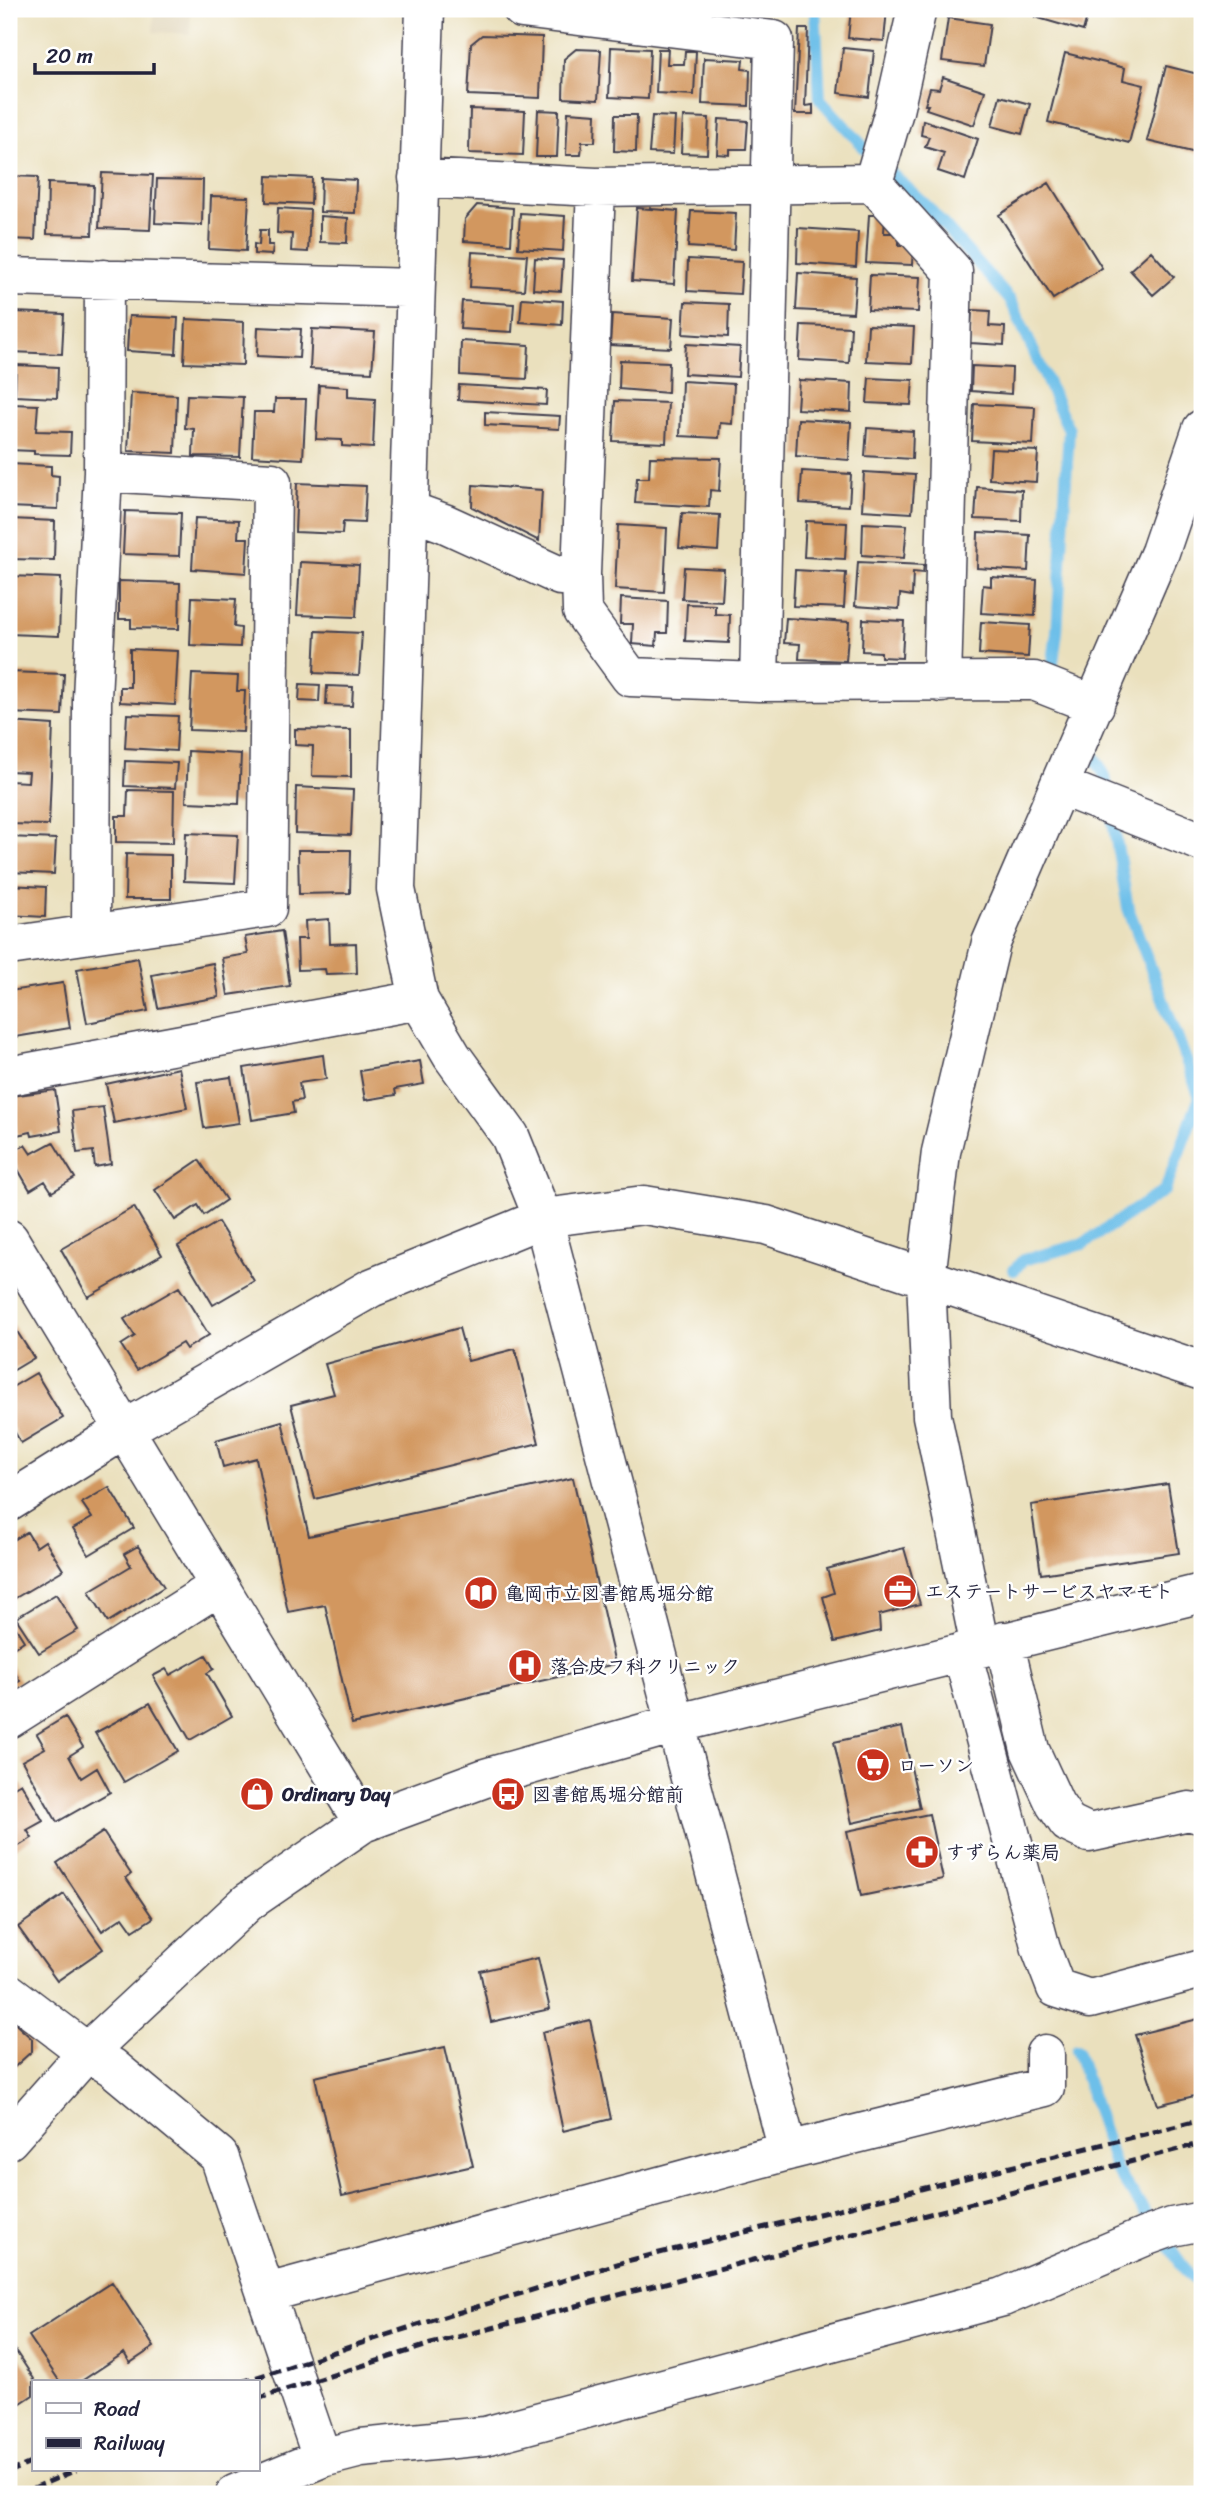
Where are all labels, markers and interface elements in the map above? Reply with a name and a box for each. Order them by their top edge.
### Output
scale bar [35,32,154,76]
text: 20 m [46,37,93,75]
office icon: エステートサービスヤマモト [881,1572,919,1610]
library icon: 亀岡市立図書館馬堀分館 [462,1574,500,1612]
place label: エステートサービスヤマモト [925,1575,1173,1608]
place label: 亀岡市立図書館馬堀分館 [505,1577,714,1610]
hospital icon: 落合皮フ科クリニック [506,1647,544,1685]
place label: 落合皮フ科クリニック [550,1650,740,1683]
supermarket icon: ローソン [854,1746,892,1784]
place label: ローソン [898,1749,974,1782]
shop icon: Ordinary Day [238,1775,276,1813]
bus stop icon: 図書館馬堀分館前 [489,1775,527,1813]
place label: Ordinary Day [282,1778,392,1811]
place label: 図書館馬堀分館前 [532,1778,684,1811]
pharmacy icon: すずらん薬局 [903,1833,941,1871]
place label: すずらん薬局 [946,1836,1060,1869]
legend [32,2380,259,2472]
text: Road [94,2390,141,2428]
text: Railway [94,2424,165,2462]

